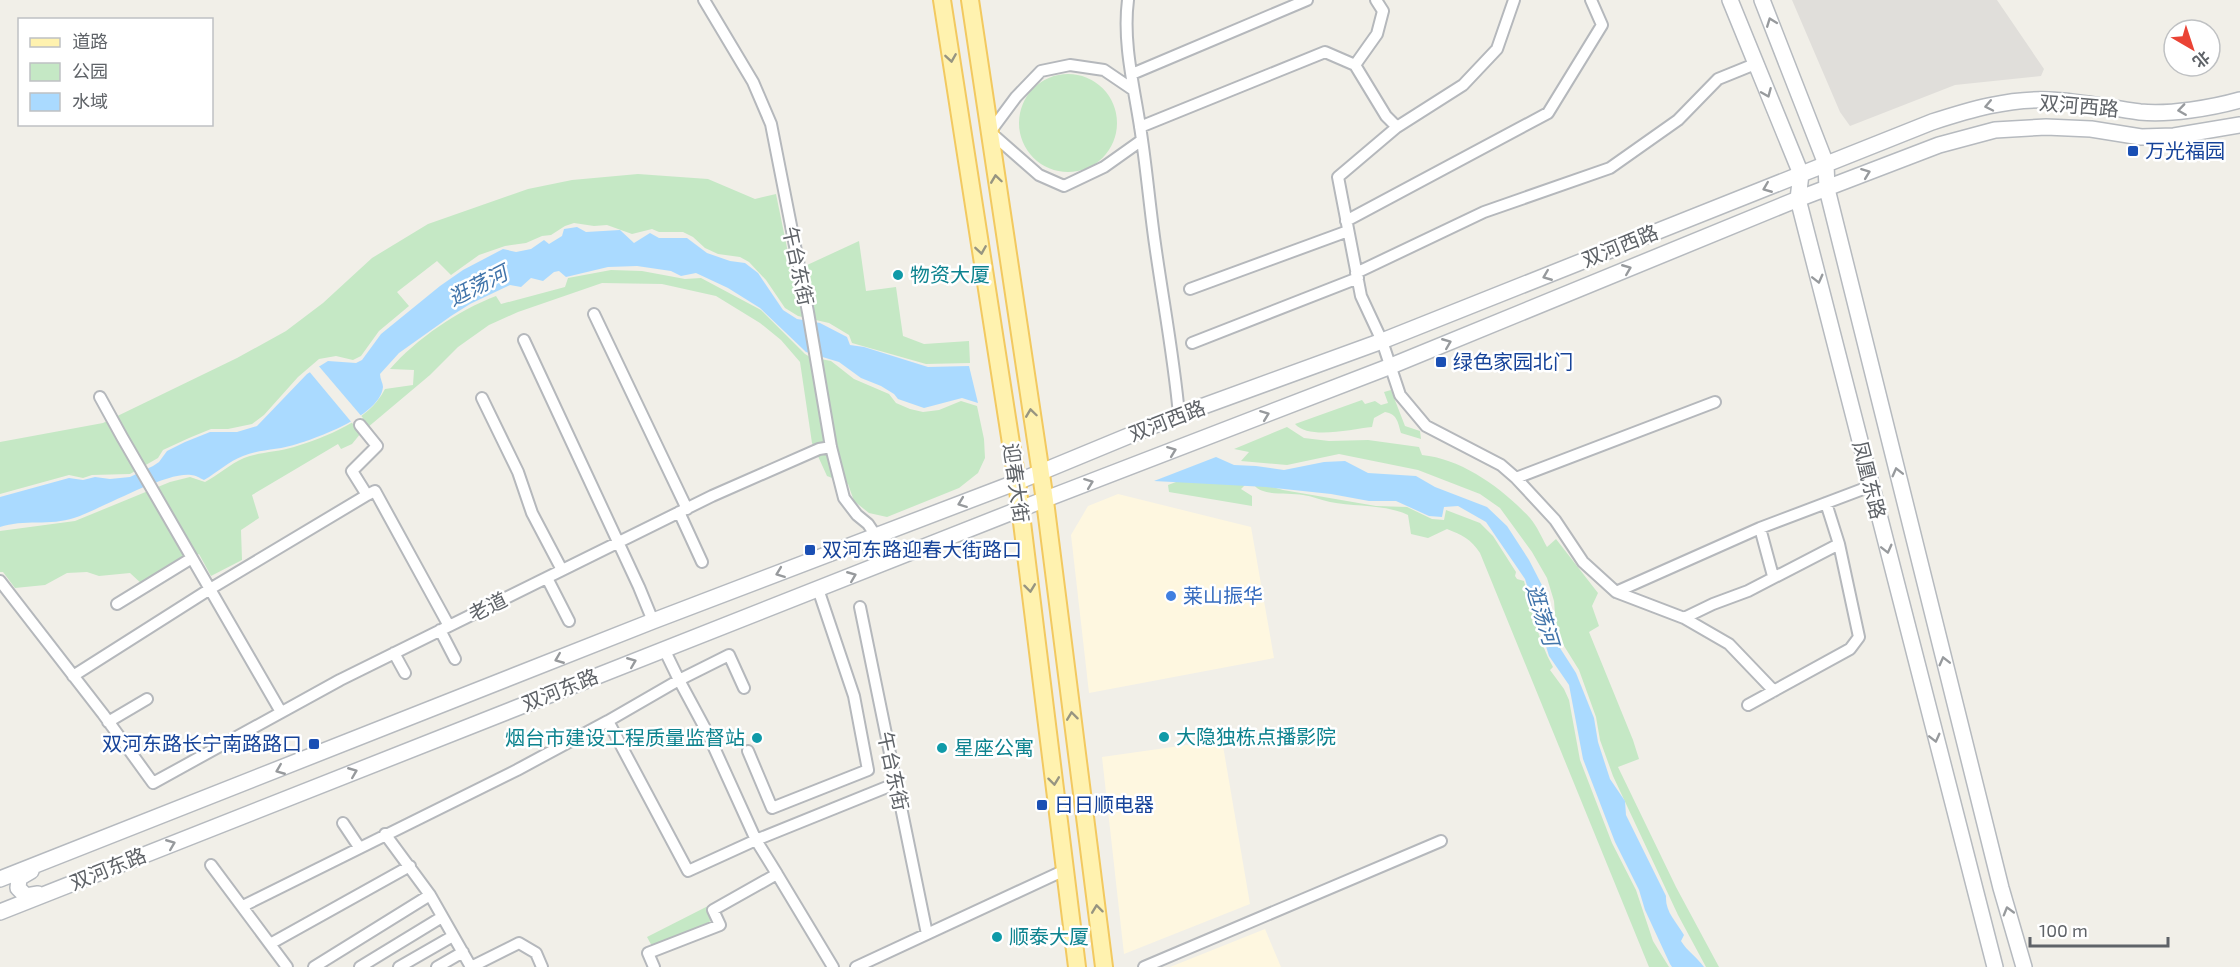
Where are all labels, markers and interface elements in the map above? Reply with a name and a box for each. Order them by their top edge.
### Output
legend [18,18,213,126]
one-way arrow [1765,18,1778,28]
north arrow [2162,18,2222,78]
text: 道路 [72,30,108,52]
text: 北 [2190,48,2214,72]
one-way arrow [944,53,956,62]
text: 公园 [72,60,108,82]
one-way arrow [1760,87,1772,98]
text: 水域 [72,90,108,112]
street label: 双河西路 [2038,90,2120,120]
one-way arrow [1984,99,1994,112]
one-way arrow [2178,103,2187,115]
place label: 万光福园 [2145,138,2225,162]
marker: 万光福园 [2126,144,2140,158]
one-way arrow [1860,168,1871,180]
one-way arrow [991,174,1003,183]
one-way arrow [1762,181,1773,193]
street label: 双河西路 [1578,219,1661,271]
street label: 午台东街 [779,224,819,307]
one-way arrow [975,246,987,255]
water label: 逛荡河 [444,257,515,310]
place label: 物资大厦 [910,262,990,286]
one-way arrow [1621,264,1632,276]
marker: 物资大厦 [891,268,905,282]
one-way arrow [1542,269,1553,281]
one-way arrow [1811,274,1824,284]
one-way arrow [1440,338,1451,350]
place label: 绿色家园北门 [1453,349,1573,373]
marker: 绿色家园北门 [1434,355,1448,369]
street label: 双河西路 [1125,395,1208,446]
one-way arrow [1026,409,1038,418]
one-way arrow [1259,410,1270,422]
street label: 凤凰东路 [1849,438,1891,521]
street label: 迎春大街 [1000,442,1034,524]
one-way arrow [1166,446,1177,458]
one-way arrow [1891,467,1904,477]
one-way arrow [1084,478,1094,491]
one-way arrow [957,496,968,508]
place label: 双河东路迎春大街路口 [822,537,1022,561]
marker: 双河东路迎春大街路口 [803,543,817,557]
one-way arrow [1880,543,1892,554]
one-way arrow [775,566,786,578]
one-way arrow [846,571,857,583]
water label: 逛荡河 [1522,581,1566,652]
one-way arrow [1023,583,1035,592]
place label: 莱山振华 [1183,583,1263,607]
street label: 老道 [464,587,511,626]
marker: 莱山振华 [1164,589,1178,603]
one-way arrow [554,652,565,664]
one-way arrow [1939,656,1952,666]
one-way arrow [625,657,636,669]
street label: 双河东路 [518,663,601,715]
one-way arrow [1066,711,1079,720]
place label: 大隐独栋点播影院 [1176,724,1336,748]
place label: 烟台市建设工程质量监督站 [505,725,745,749]
street label: 午台东街 [874,729,914,812]
marker: 大隐独栋点播影院 [1157,730,1171,744]
place label: 双河东路长宁南路路口 [102,731,302,755]
marker: 烟台市建设工程质量监督站 [750,731,764,745]
one-way arrow [1928,733,1941,743]
place label: 星座公寓 [954,735,1034,759]
marker: 双河东路长宁南路路口 [307,737,321,751]
marker: 星座公寓 [935,741,949,755]
one-way arrow [275,763,286,775]
one-way arrow [346,767,357,779]
one-way arrow [1047,777,1060,786]
place label: 日日顺电器 [1054,792,1154,816]
marker: 日日顺电器 [1035,798,1049,812]
one-way arrow [165,839,176,851]
street label: 双河东路 [66,842,149,894]
one-way arrow [1091,904,1103,914]
one-way arrow [2003,906,2015,917]
scale bar [2030,910,2168,948]
text: 100 m [2039,919,2088,941]
place label: 顺泰大厦 [1009,924,1089,948]
marker: 顺泰大厦 [990,930,1004,944]

